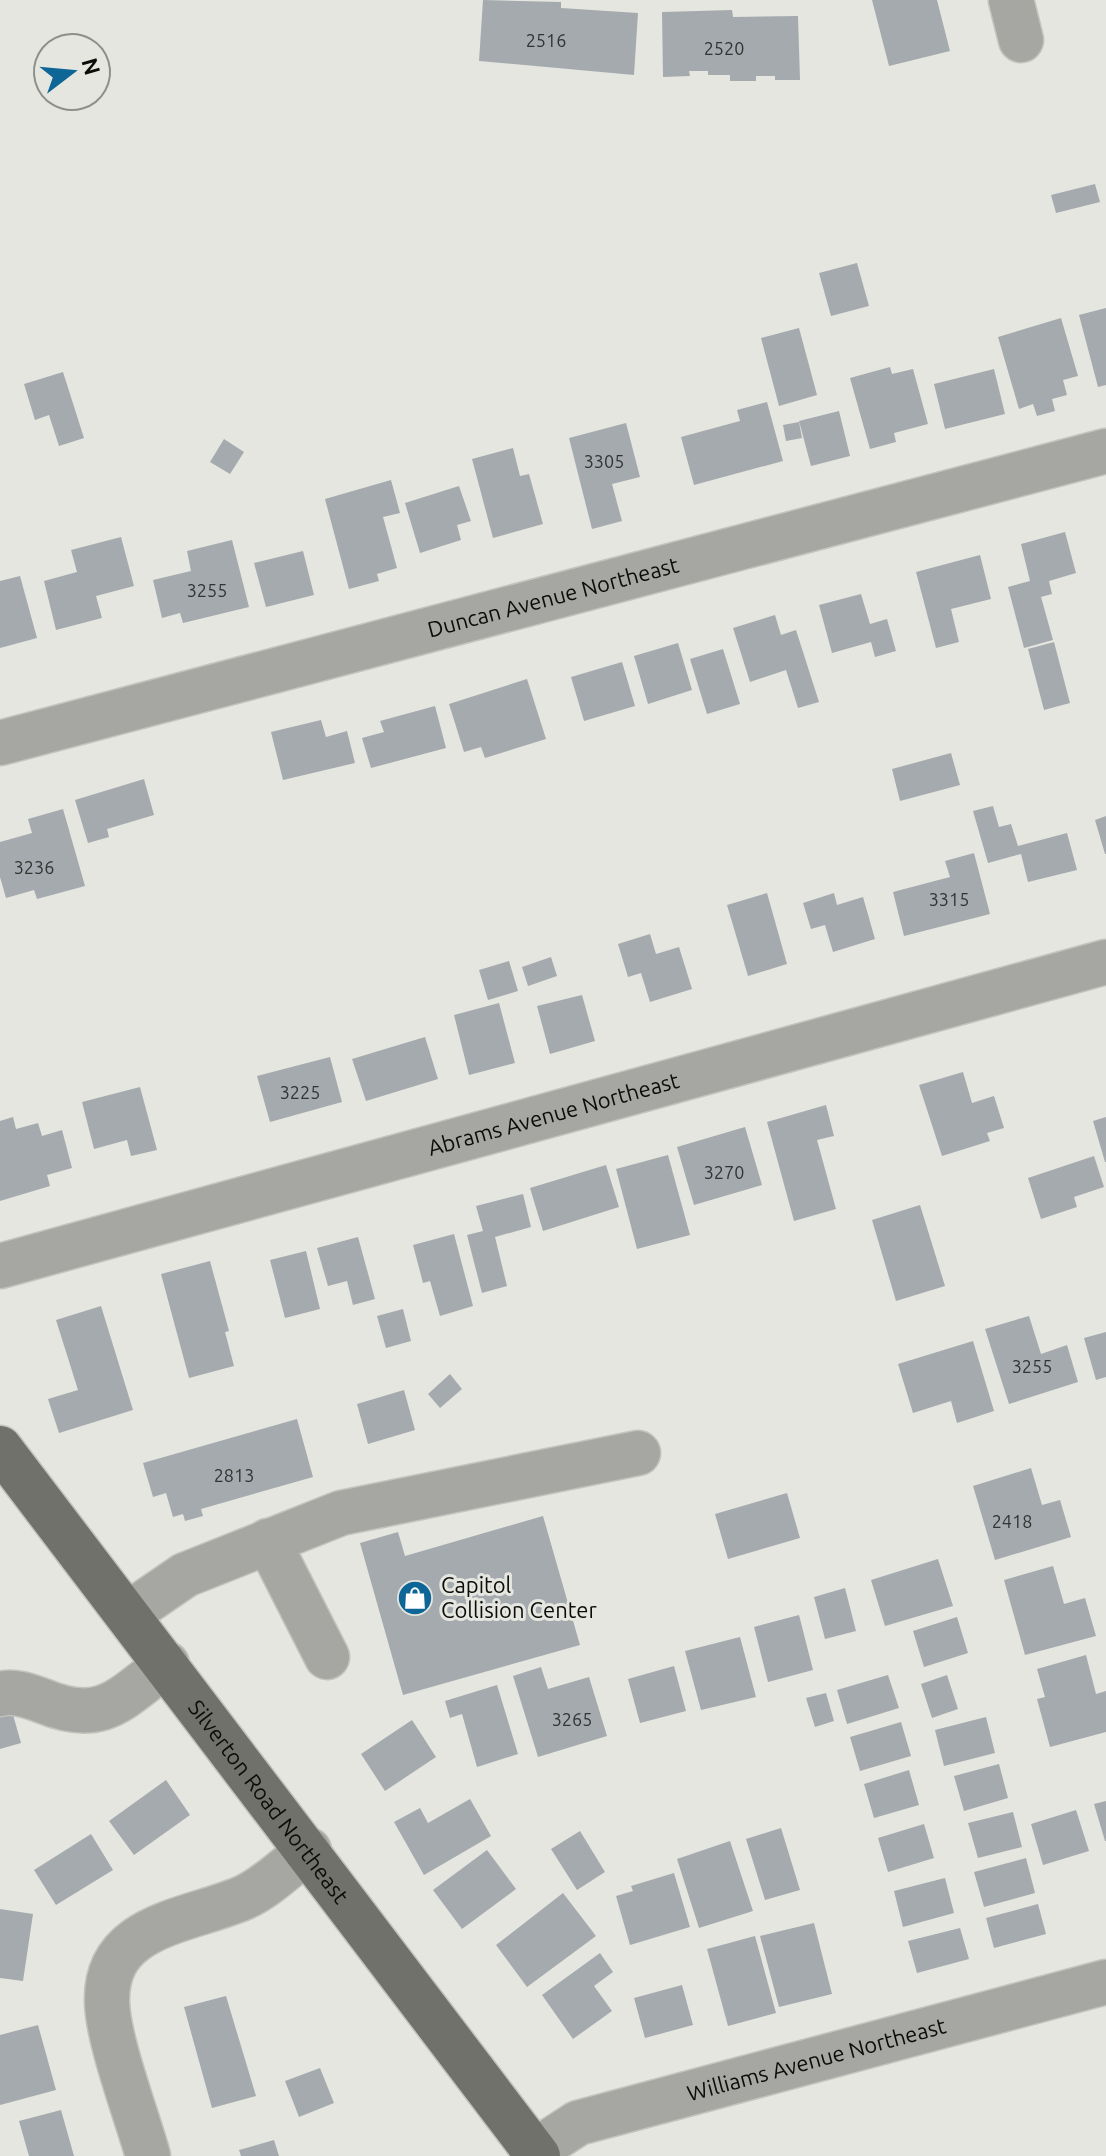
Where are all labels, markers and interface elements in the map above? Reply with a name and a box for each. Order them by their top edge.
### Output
house number: 2516 [526,30,566,50]
north arrow [32,32,112,112]
house number: 2520 [704,38,744,58]
text: N [77,55,106,78]
house number: 3305 [584,451,624,471]
street label: Duncan Avenue Northeast [425,551,682,642]
house number: 3255 [187,580,227,600]
house number: 3236 [14,857,54,877]
house number: 3315 [929,889,969,909]
street label: Abrams Avenue Northeast [425,1067,682,1160]
house number: 3225 [280,1082,320,1102]
house number: 3270 [704,1162,744,1182]
house number: 3255 [1012,1356,1052,1376]
house number: 2813 [214,1465,254,1485]
house number: 2418 [992,1511,1032,1531]
place label: Capitol Collision Center [441,1572,597,1622]
shop icon: Capitol Collision Center [396,1579,434,1617]
street label: Silverton Road Northeast [184,1695,354,1908]
house number: 3265 [552,1709,592,1729]
street label: Williams Avenue Northeast [684,2012,949,2105]

